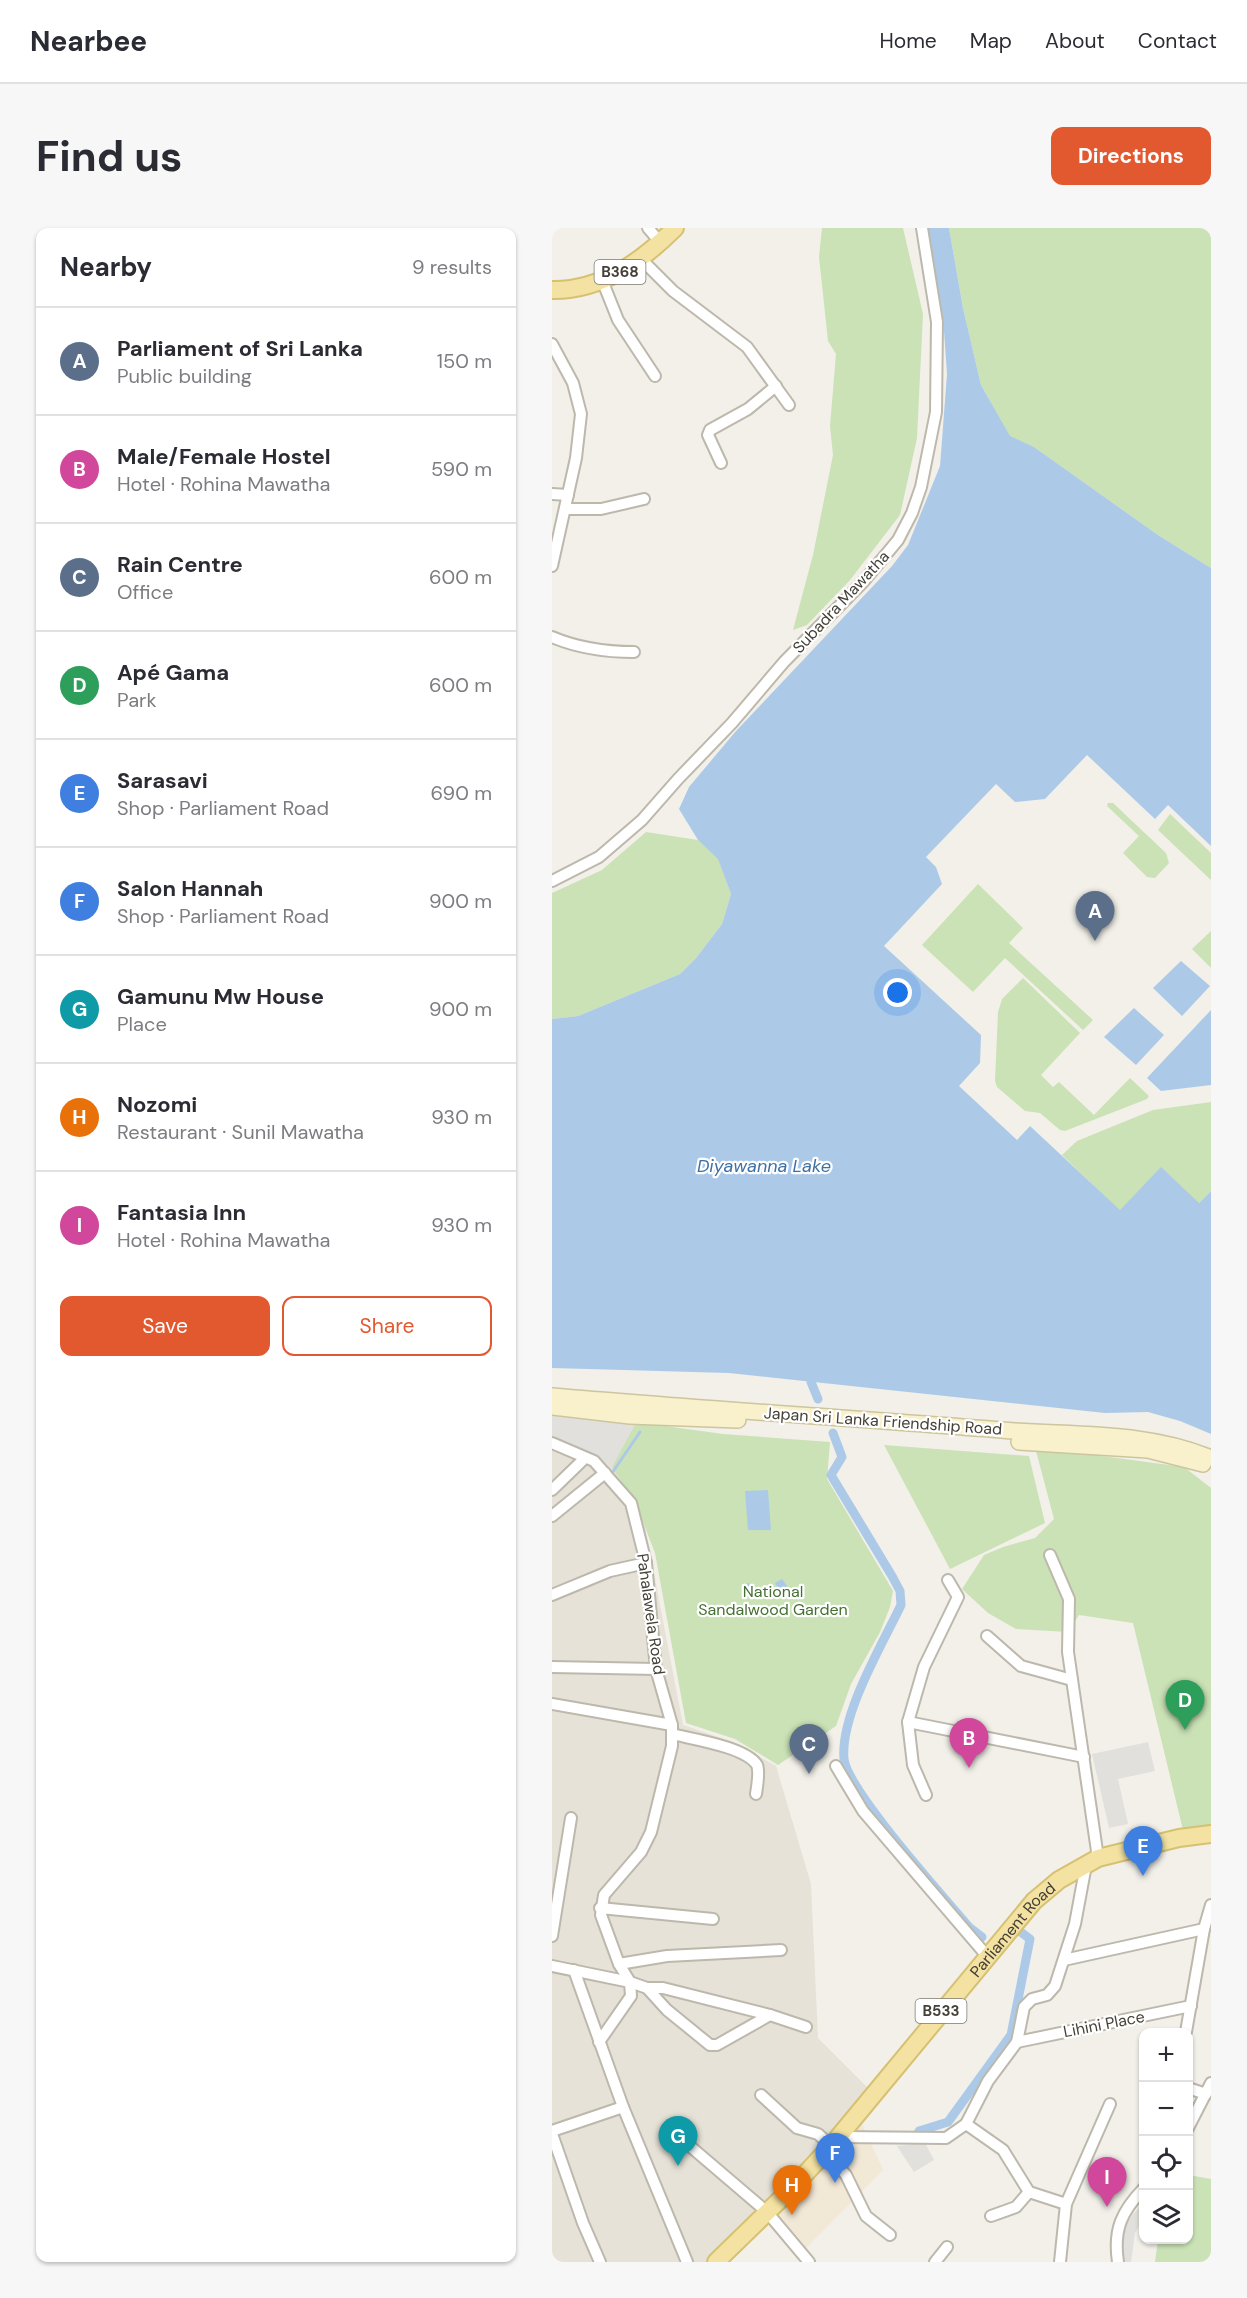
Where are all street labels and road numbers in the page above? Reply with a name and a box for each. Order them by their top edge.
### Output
road number: B368 [594,260,646,284]
street label: Subadra Mawatha [788,546,894,658]
street label: Japan Sri Lanka Friendship Road [763,1402,1003,1440]
street label: Pahalawela Road [632,1552,670,1676]
street label: Parliament Road [965,1877,1060,1981]
road number: B533 [916,1999,966,2023]
street label: Lihini Place [1062,2006,1146,2042]

